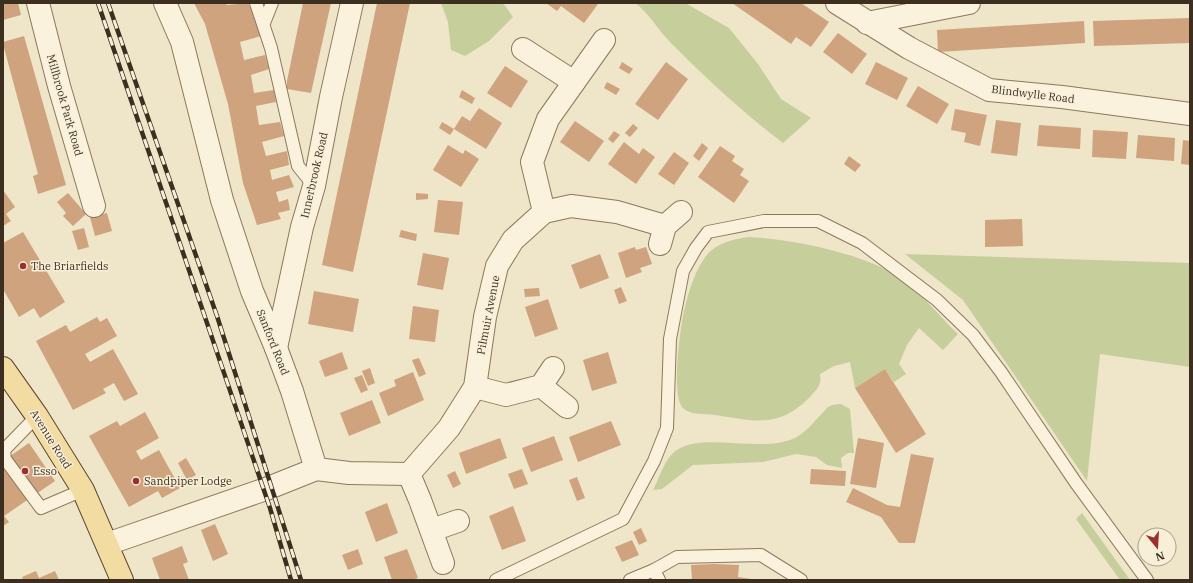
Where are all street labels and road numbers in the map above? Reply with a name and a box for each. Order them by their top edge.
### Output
street label: Millbrook Park Road [44,52,86,158]
street label: Blindwylle Road [991,82,1076,106]
street label: Innerbrook Road [297,130,331,219]
street label: Pilmuir Avenue [473,274,503,356]
street label: Sanford Road [253,307,293,377]
street label: Avenue Road [27,407,75,472]

